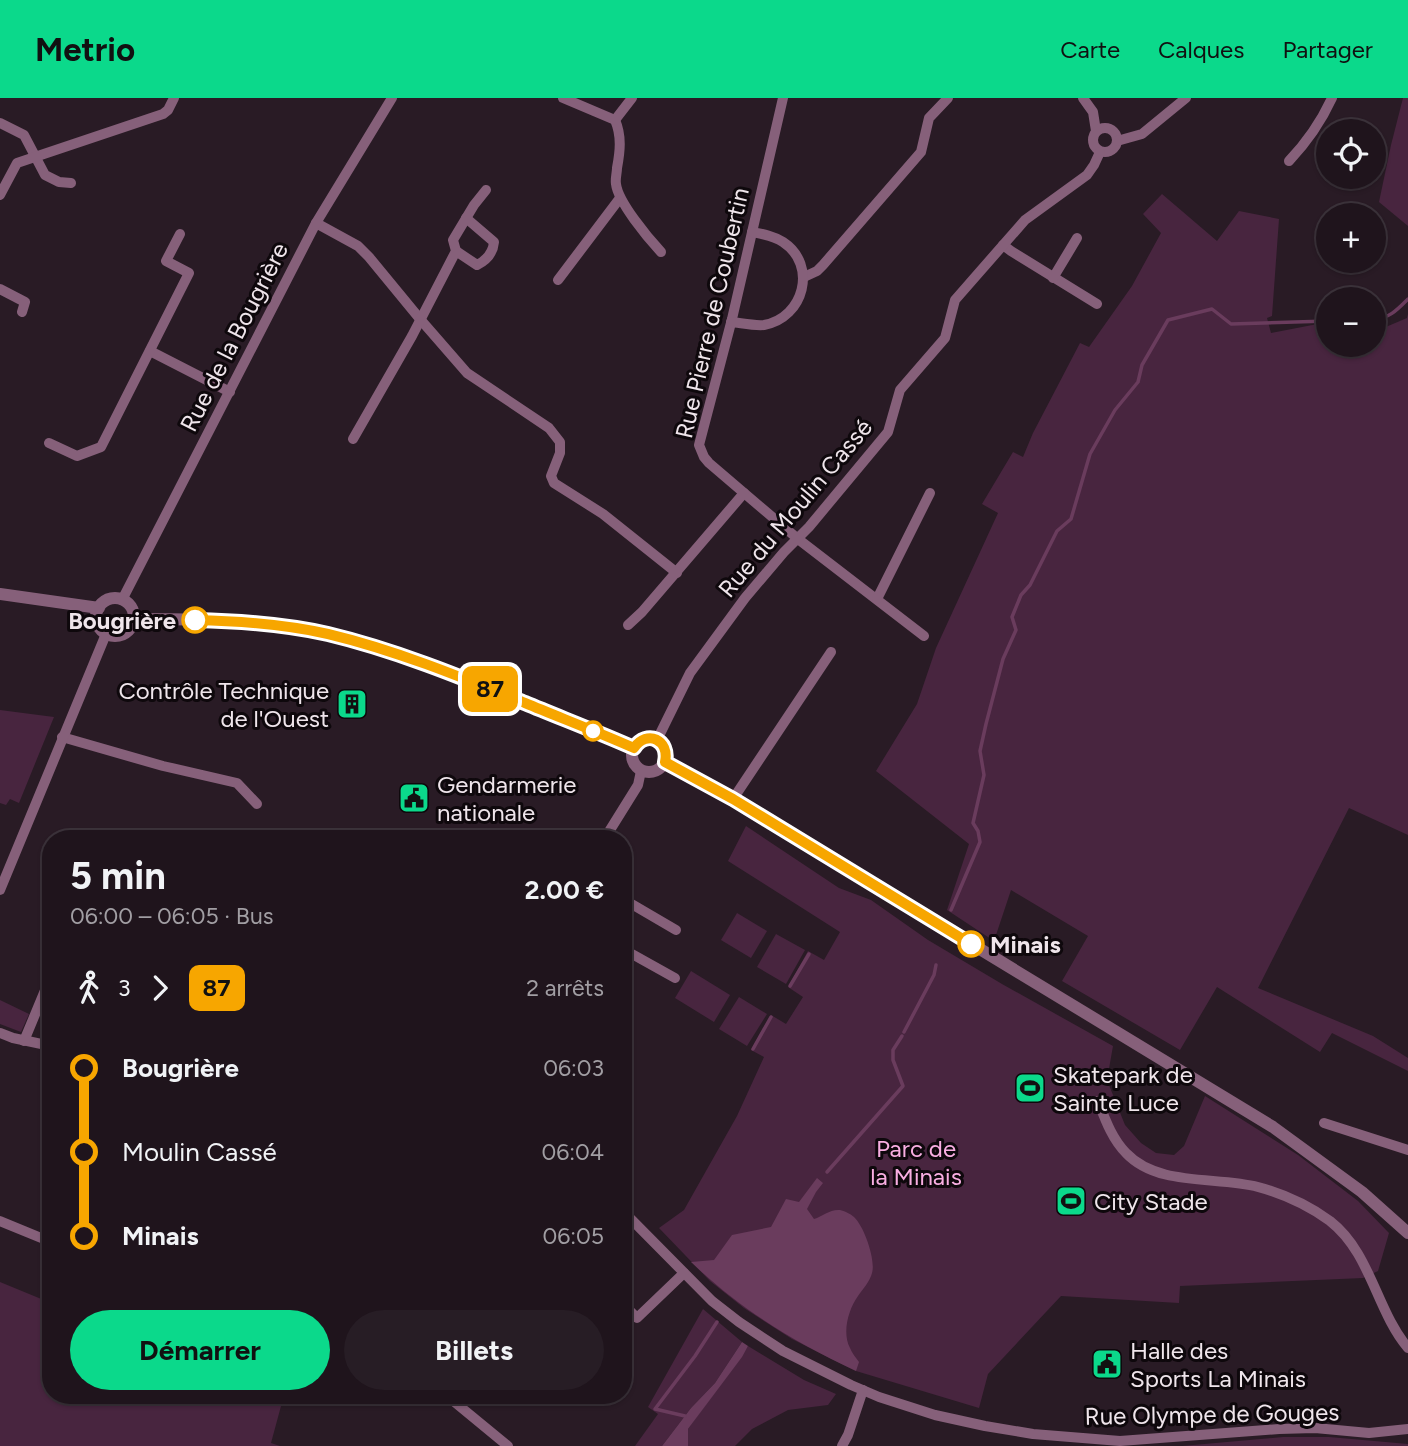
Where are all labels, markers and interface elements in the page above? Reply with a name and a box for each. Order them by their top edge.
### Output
text: Metrio [35,30,135,69]
text: Carte [1060,35,1120,64]
text: Calques [1158,35,1244,64]
text: Partager [1282,35,1373,64]
map controls [1316,119,1386,357]
button: locate [1316,119,1386,189]
street label: Rue Pierre de Coubertin [669,185,755,441]
button: + [1316,203,1386,273]
street label: Rue de la Bougrière [174,238,294,436]
button: − [1316,287,1386,357]
street label: Rue du Moulin Cassé [712,413,878,603]
place label: Bougrière [68,606,176,635]
marker: Bougrière [182,607,208,633]
line badge: 87 [458,666,522,712]
text: 87 [476,674,504,703]
place label: Contrôle Technique de l'Ouest [118,676,329,733]
building icon: Contrôle Technique de l'Ouest [335,687,369,721]
unlabelled marker [583,721,603,741]
place label: Gendarmerie nationale [437,770,576,827]
public building icon: Gendarmerie nationale [397,781,431,815]
text: 5 min [70,853,166,899]
text: 2.00 € [525,874,604,906]
text: 06:00 – 06:05 · Bus [70,902,273,930]
place label: Minais [990,930,1061,959]
marker: Minais [958,931,984,957]
icon: walk [70,969,108,1007]
icon: forward [141,969,179,1007]
text: 87 [203,973,231,1002]
text: 3 [118,974,131,1002]
text: 2 arrêts [526,974,604,1002]
text: Bougrière [122,1052,239,1084]
text: 06:03 [543,1054,604,1082]
place label: Skatepark de Sainte Luce [1053,1060,1193,1117]
sports icon: Skatepark de Sainte Luce [1013,1071,1047,1105]
park label: Parc de la Minais [870,1134,962,1191]
text: Moulin Cassé [122,1136,277,1168]
text: 06:04 [541,1138,604,1166]
sports icon: City Stade [1054,1184,1088,1218]
place label: City Stade [1094,1187,1208,1216]
text: Minais [122,1220,199,1252]
text: 06:05 [542,1222,604,1250]
button: Démarrer [70,1310,330,1390]
button: Billets [344,1310,604,1390]
place label: Halle des Sports La Minais [1130,1336,1306,1393]
public building icon: Halle des Sports La Minais [1090,1347,1124,1381]
street label: Rue Olympe de Gouges [1084,1397,1340,1431]

